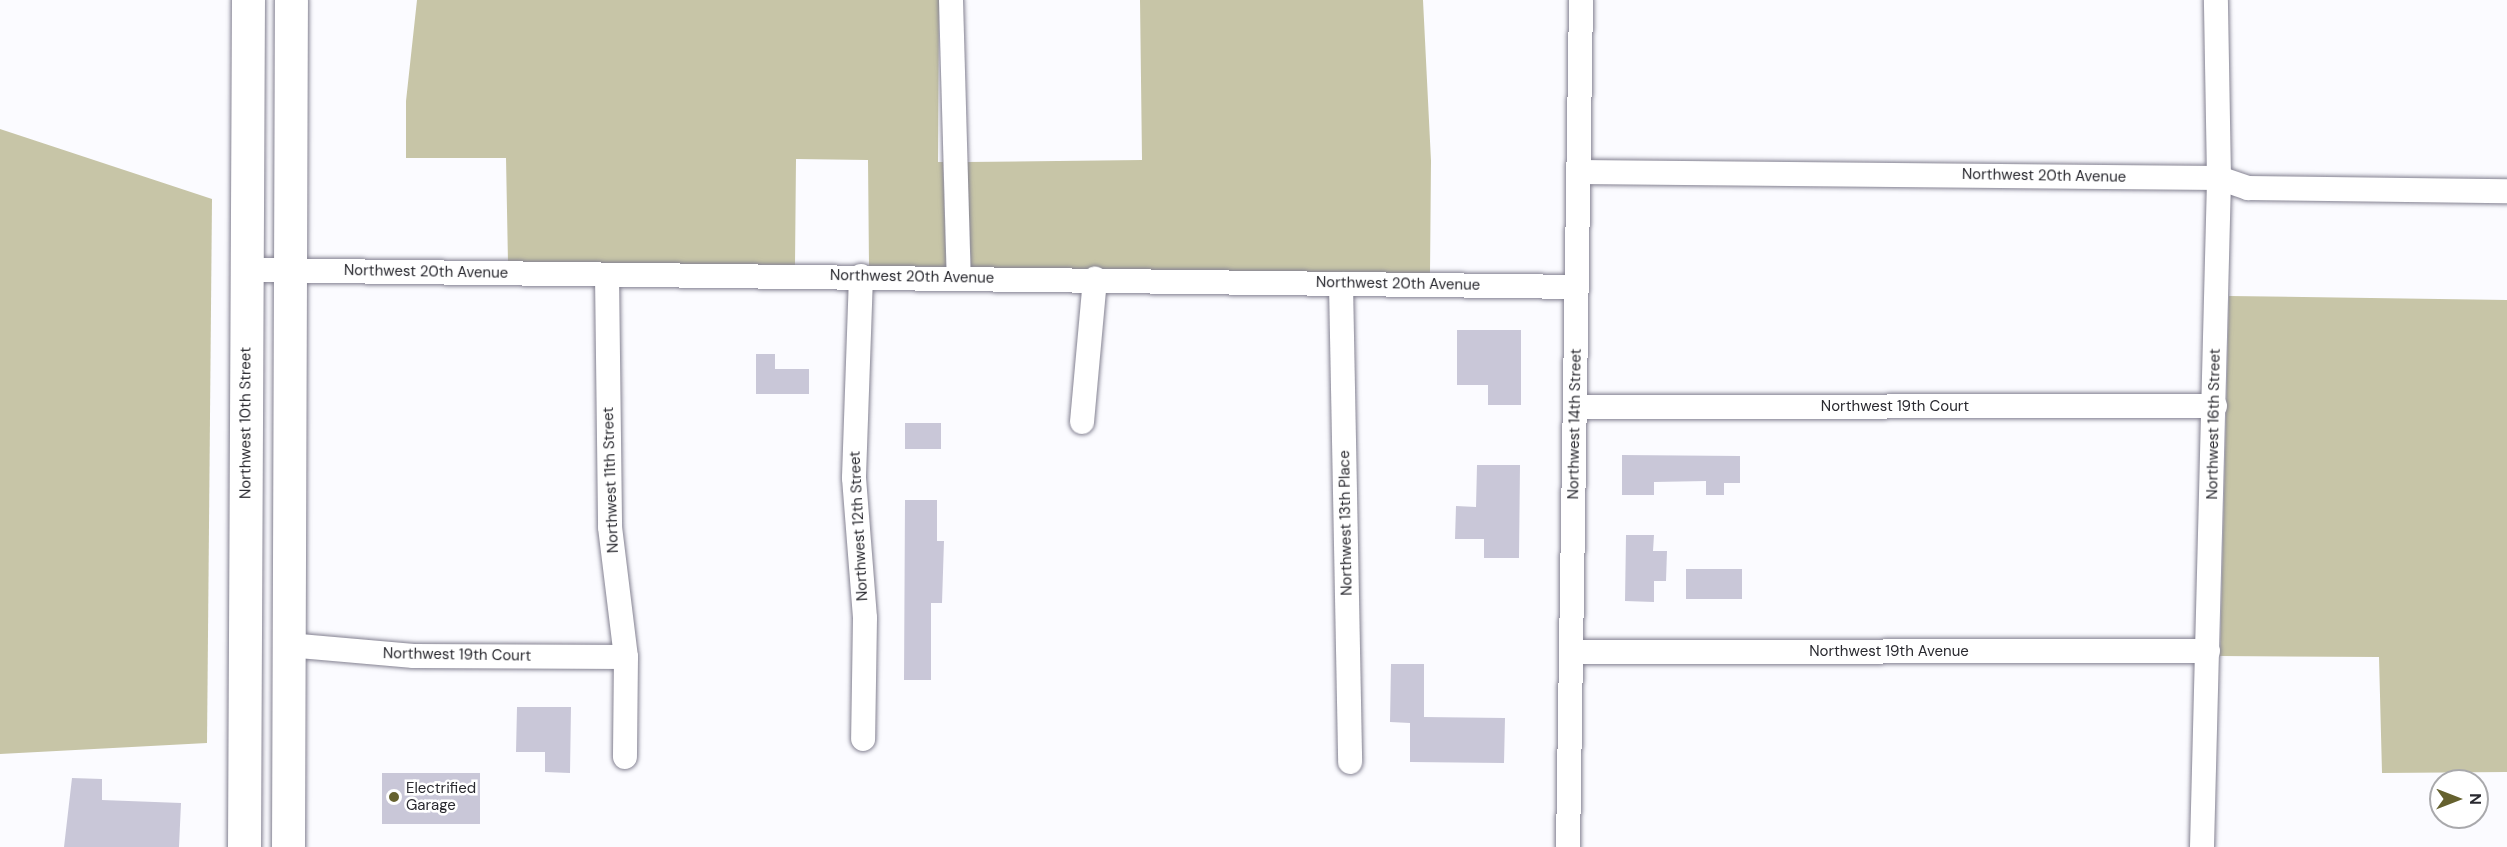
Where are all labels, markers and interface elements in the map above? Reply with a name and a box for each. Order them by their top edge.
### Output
street label: Northwest 20th Avenue [1962,166,2126,186]
street label: Northwest 20th Avenue [344,262,508,282]
street label: Northwest 20th Avenue [830,267,994,287]
street label: Northwest 20th Avenue [1316,274,1480,294]
street label: Northwest 10th Street [237,347,255,499]
street label: Northwest 14th Street [1565,348,1585,500]
street label: Northwest 16th Street [2204,348,2224,500]
street label: Northwest 19th Court [1821,398,1969,416]
street label: Northwest 11th Street [599,407,623,553]
street label: Northwest 12th Street [846,450,872,602]
street label: Northwest 13th Place [1336,450,1356,596]
street label: Northwest 19th Avenue [1809,643,1969,661]
street label: Northwest 19th Court [383,645,531,665]
north arrow [2429,769,2489,829]
place label: Electrified Garage [406,779,476,814]
marker: Electrified Garage [387,790,401,804]
text: N [2465,793,2486,805]

